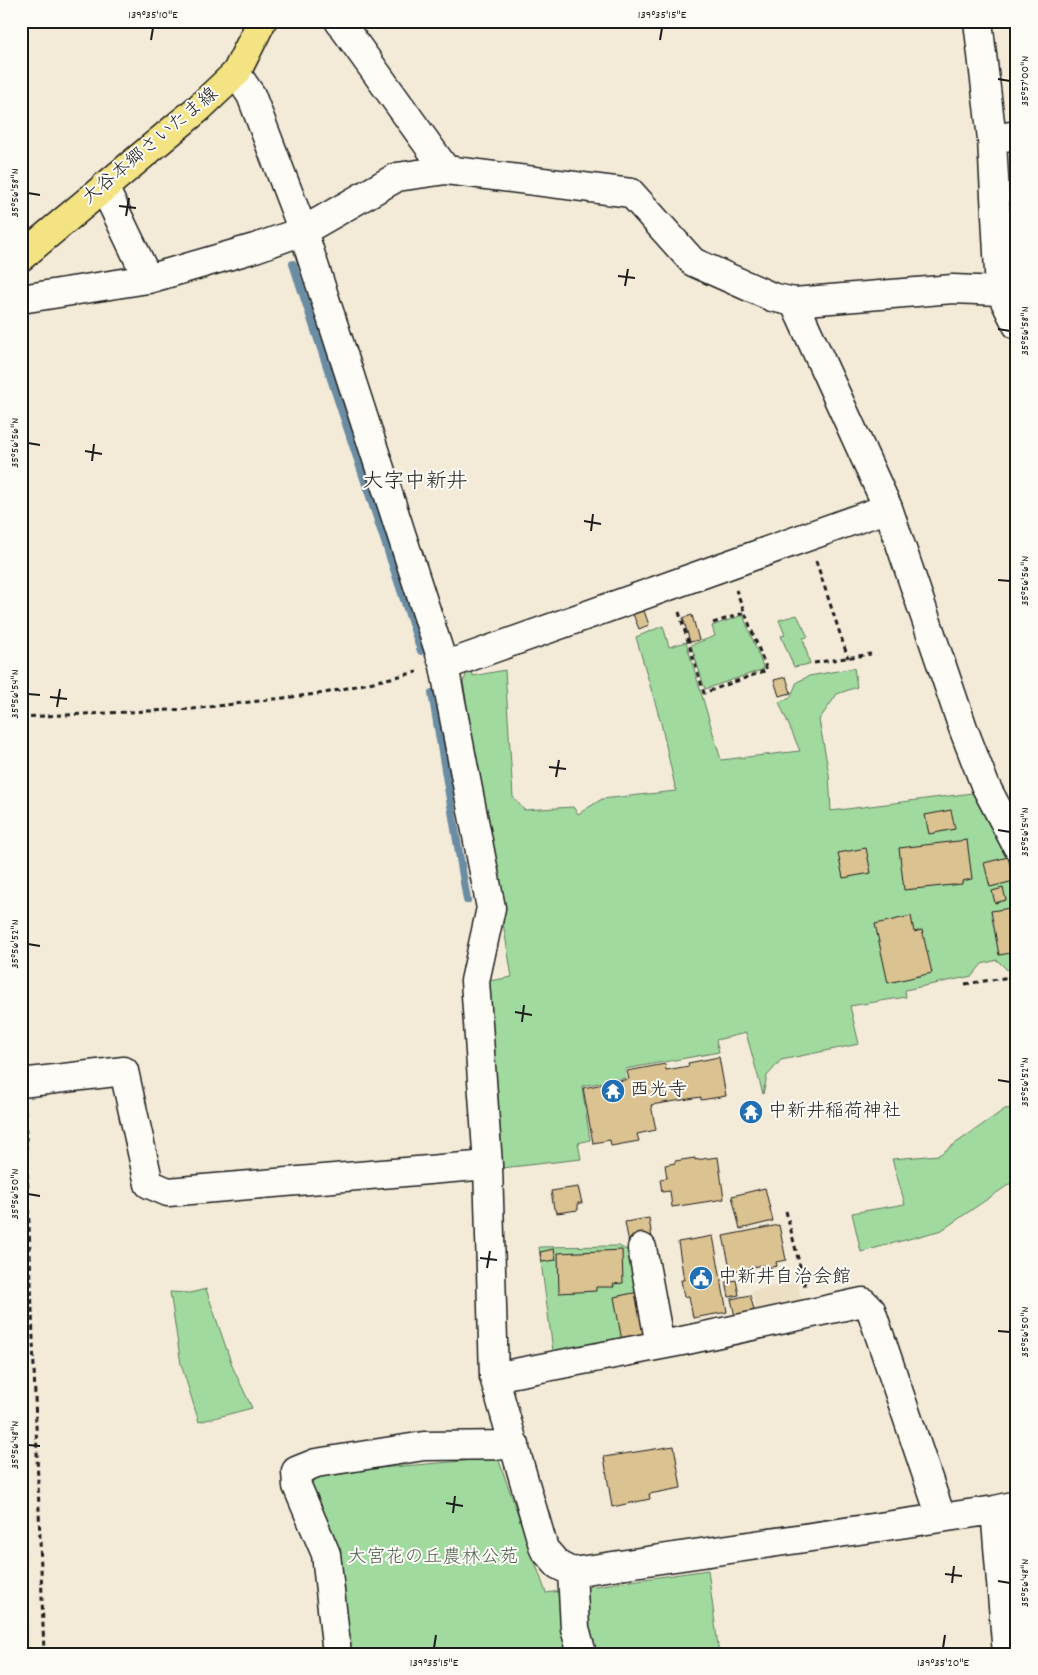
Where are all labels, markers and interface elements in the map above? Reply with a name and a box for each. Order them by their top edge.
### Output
text: 139°35'10"E [128,7,178,24]
text: 139°35'15"E [638,7,687,24]
text: 35°57'00"N [1017,56,1034,106]
street label: 大谷本郷さいたま線 [77,82,225,212]
text: 35°56'58"N [7,168,24,218]
text: 35°56'58"N [1017,306,1034,356]
text: 35°56'56"N [7,418,24,468]
district label: 大字中新井 [363,468,468,498]
text: 35°56'56"N [1017,556,1034,606]
text: 35°56'54"N [7,669,24,719]
text: 35°56'54"N [1017,807,1034,857]
text: 35°56'52"N [7,919,24,969]
text: 35°56'52"N [1017,1057,1034,1107]
temple icon: 西光寺 [600,1078,626,1104]
place label: 西光寺 [630,1078,687,1105]
temple icon: 中新井稲荷神社 [738,1099,764,1125]
place label: 中新井稲荷神社 [768,1099,901,1126]
text: 35°56'50"N [7,1169,24,1219]
public building icon: 中新井自治会館 [688,1265,714,1291]
place label: 中新井自治会館 [718,1265,851,1292]
text: 35°56'50"N [1017,1307,1034,1357]
text: 35°56'48"N [7,1421,24,1469]
park label: 大宮花の丘農林公苑 [347,1545,519,1572]
text: 35°56'48"N [1017,1559,1034,1607]
text: 139°35'15"E [410,1655,459,1672]
text: 139°35'20"E [917,1655,970,1672]

